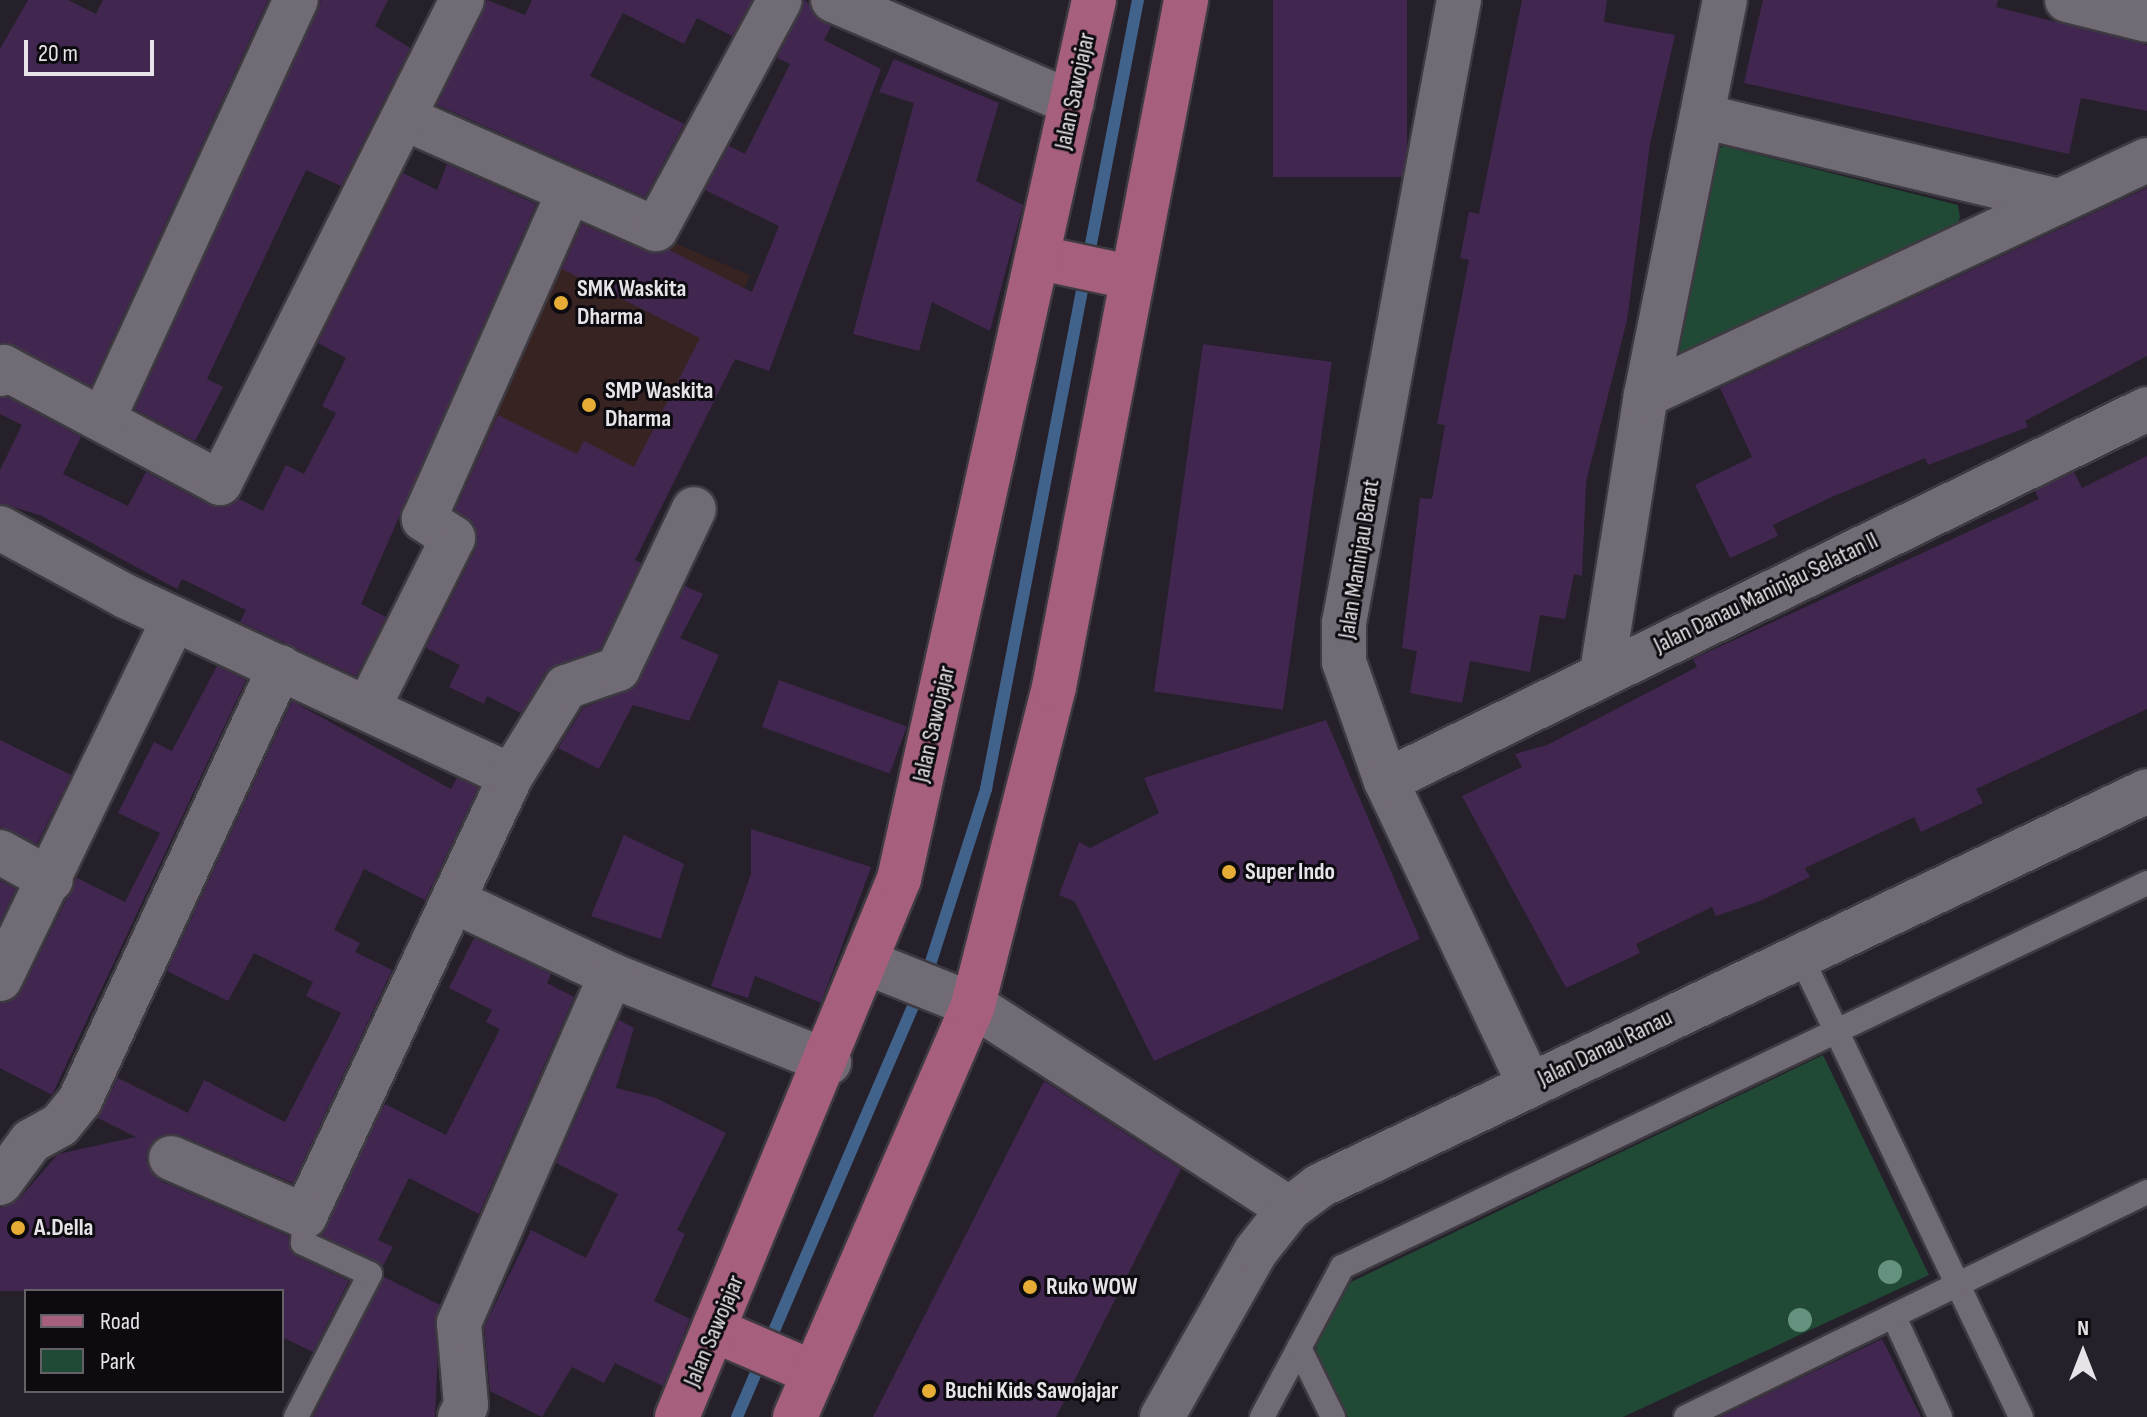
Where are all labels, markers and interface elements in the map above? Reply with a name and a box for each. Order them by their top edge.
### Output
scale bar [28,24,158,74]
street label: Jalan Sawojajar [1049,30,1101,152]
text: 20 m [38,39,78,68]
place label: SMK Waskita Dharma [577,275,686,331]
marker: SMK Waskita Dharma [552,294,570,312]
place label: SMP Waskita Dharma [605,377,713,433]
marker: SMP Waskita Dharma [580,396,598,414]
street label: Jalan Maninjau Barat [1332,477,1386,641]
street label: Jalan Danau Maninjau Selatan II [1649,526,1883,660]
street label: Jalan Sawojajar [907,663,961,785]
place label: Super Indo [1245,858,1335,886]
marker: Super Indo [1220,863,1238,881]
street label: Jalan Danau Ranau [1533,1003,1677,1093]
place label: A.Della [34,1214,93,1242]
marker: A.Della [9,1219,27,1237]
street label: Jalan Sawojajar [678,1271,750,1391]
place label: Ruko WOW [1046,1273,1138,1301]
marker: Ruko WOW [1021,1278,1039,1296]
legend [24,1289,284,1393]
text: Road [100,1307,140,1336]
north arrow [2043,1313,2123,1393]
text: N [2077,1315,2089,1342]
text: Park [100,1347,135,1376]
place label: Buchi Kids Sawojajar [945,1377,1118,1405]
marker: Buchi Kids Sawojajar [920,1382,938,1400]

